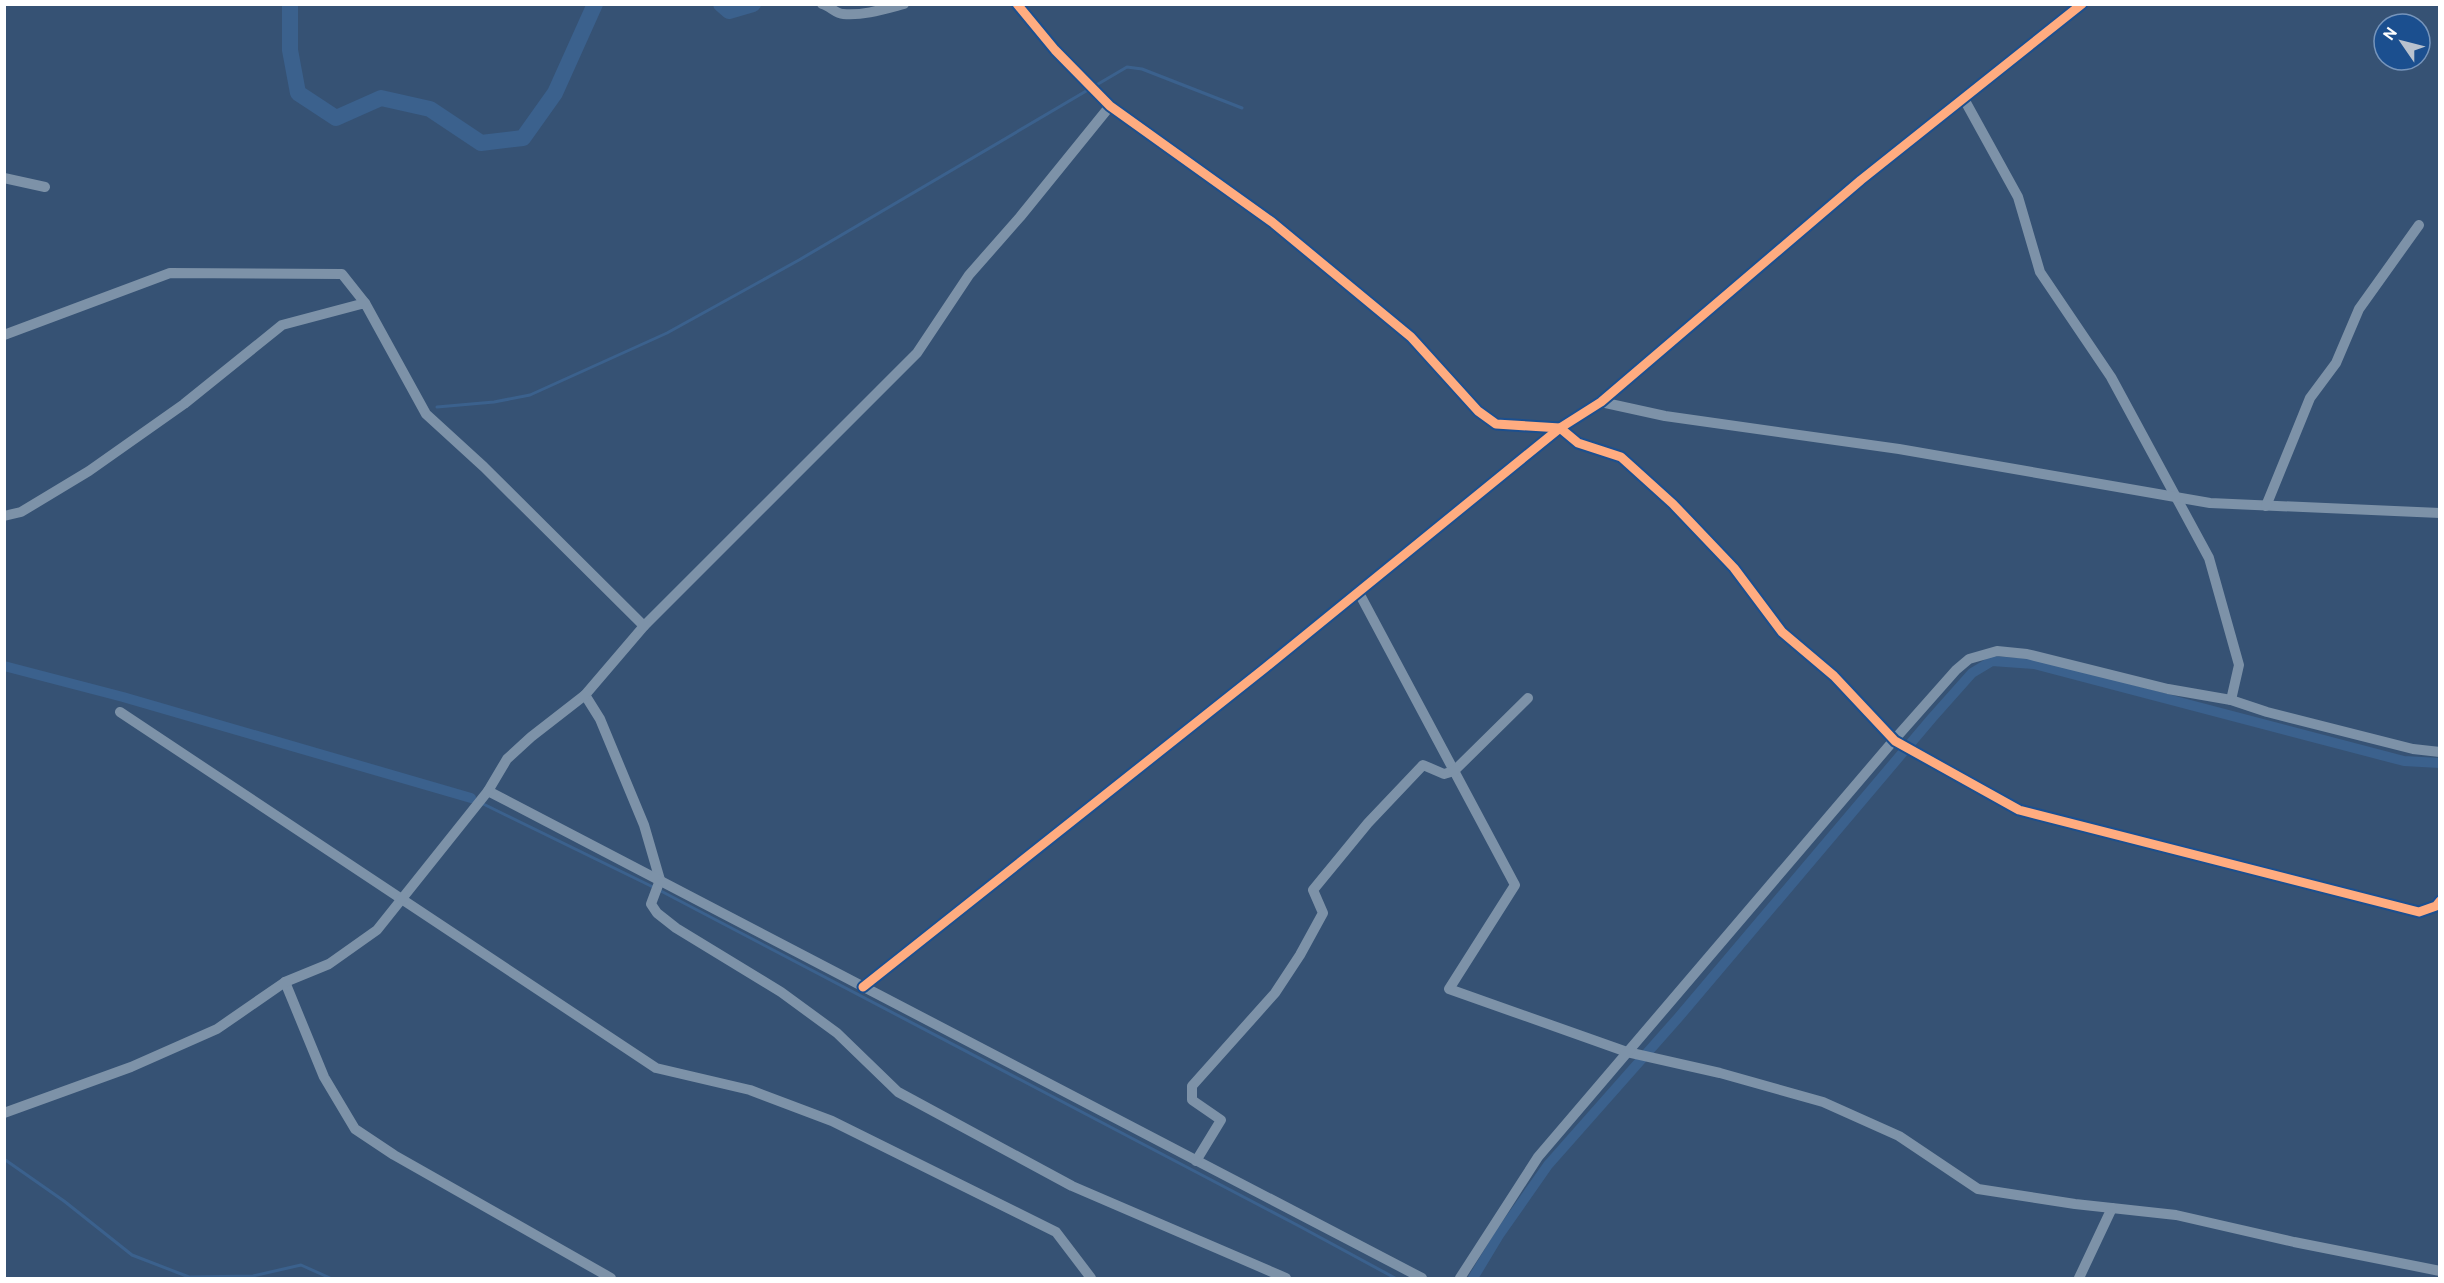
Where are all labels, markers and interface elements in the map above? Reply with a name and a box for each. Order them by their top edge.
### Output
north arrow [2372,12,2432,72]
text: N [2380,24,2403,45]

